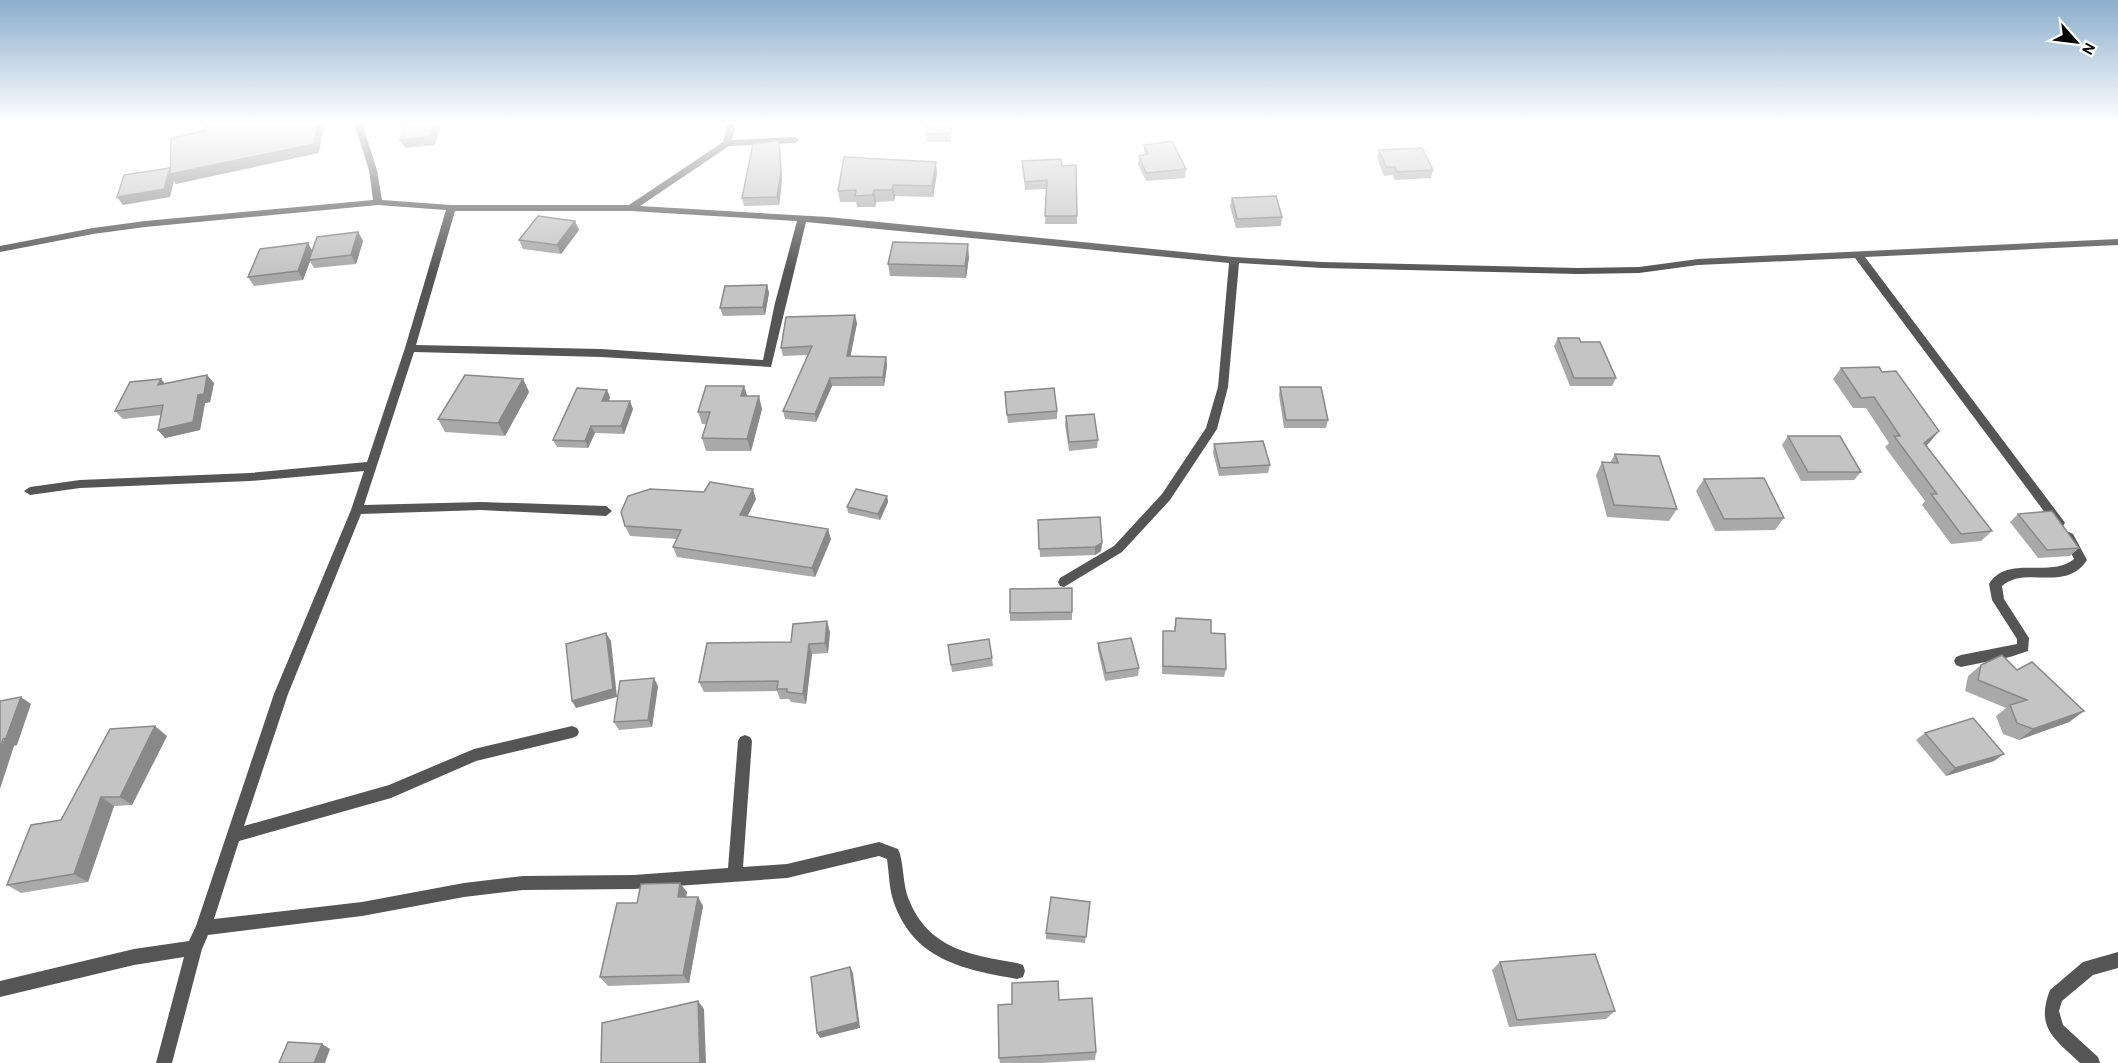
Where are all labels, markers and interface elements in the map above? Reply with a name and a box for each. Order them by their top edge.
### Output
north arrow [2046,12,2106,72]
text: N [2078,39,2100,58]

